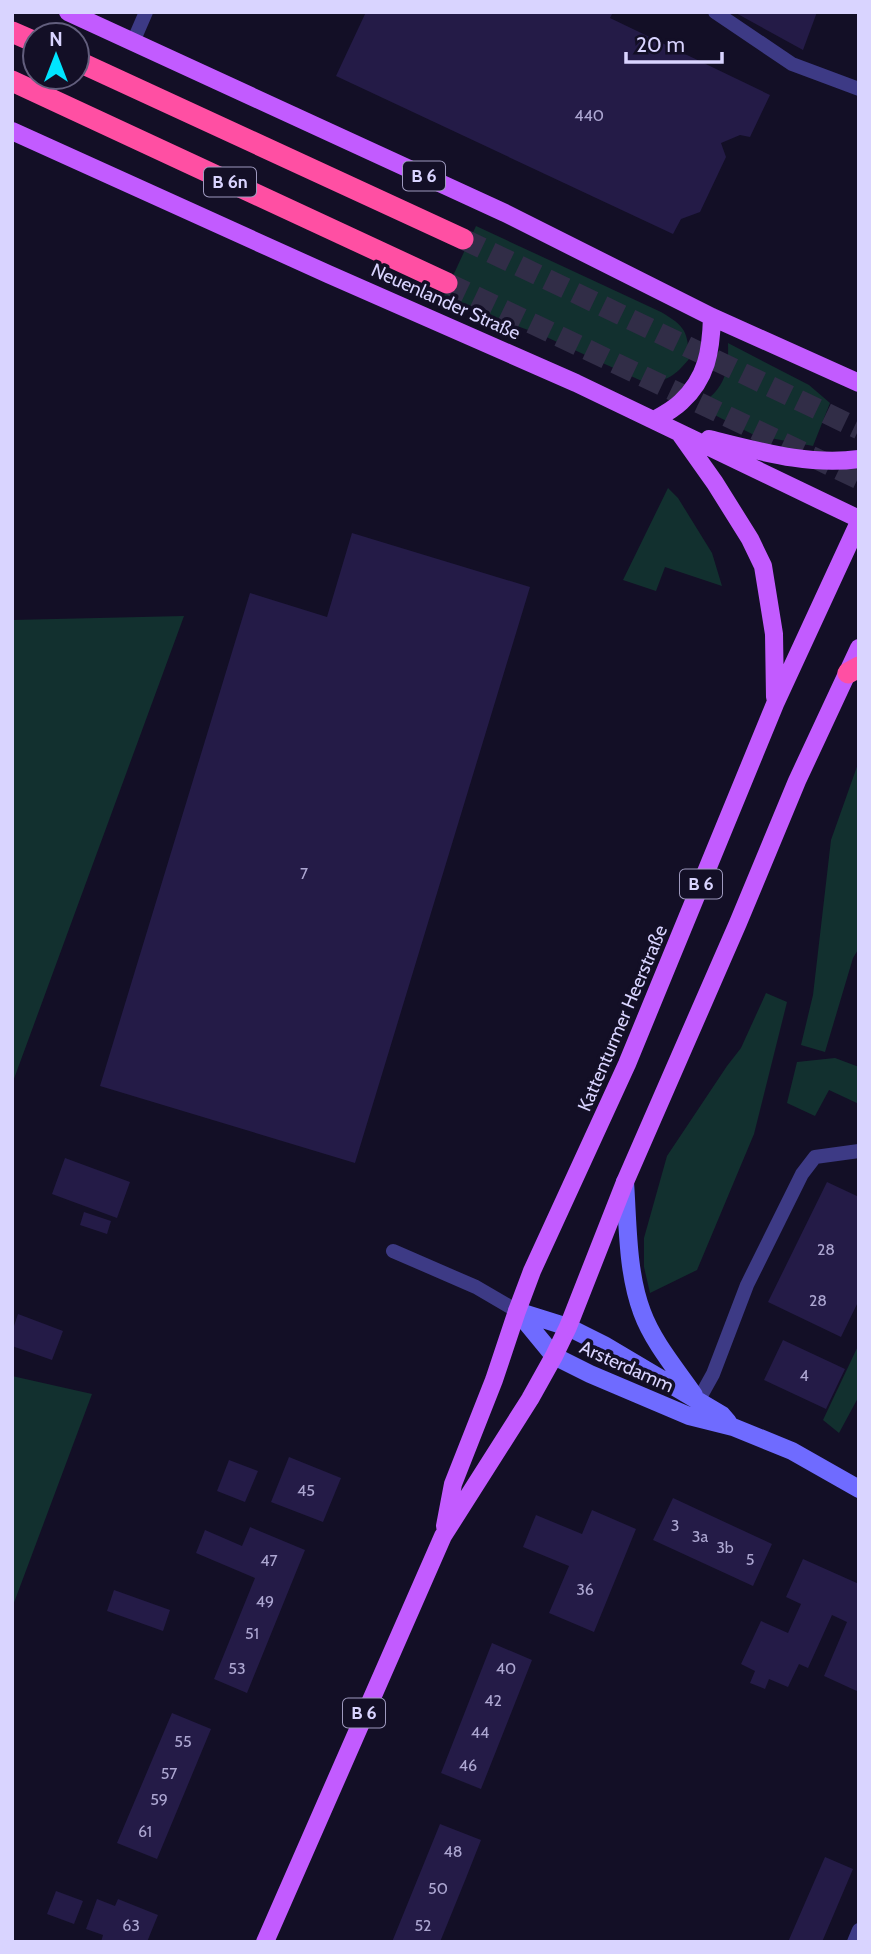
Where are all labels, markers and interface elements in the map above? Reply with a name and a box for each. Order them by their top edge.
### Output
north arrow [21,21,91,91]
scale bar [626,21,722,65]
text: N [49,28,63,51]
text: 20 m [636,32,685,57]
house number: 440 [574,106,604,125]
road number: B 6 [403,162,445,190]
road number: B 6n [204,168,256,196]
street label: Neuenlander Straße [368,258,524,345]
house number: 7 [300,864,308,883]
road number: B 6 [680,870,722,898]
street label: Kattenturmer Heerstraße [573,921,672,1115]
house number: 28 [817,1240,835,1259]
house number: 28 [809,1291,827,1310]
street label: Arsterdamm [576,1336,677,1397]
house number: 4 [799,1366,809,1385]
house number: 45 [297,1481,315,1500]
house number: 3 [671,1516,679,1535]
house number: 3a [692,1527,708,1546]
house number: 3b [716,1538,734,1557]
house number: 5 [746,1550,754,1569]
house number: 47 [260,1551,278,1570]
house number: 36 [576,1580,594,1599]
house number: 49 [256,1592,274,1611]
house number: 51 [245,1624,259,1643]
house number: 53 [228,1659,246,1678]
house number: 40 [496,1659,516,1678]
house number: 42 [484,1691,502,1710]
road number: B 6 [343,1698,385,1728]
house number: 44 [471,1723,489,1742]
house number: 55 [174,1732,192,1751]
house number: 46 [459,1756,477,1775]
house number: 57 [161,1764,177,1783]
house number: 59 [150,1790,168,1809]
house number: 61 [138,1822,152,1841]
house number: 48 [444,1842,462,1861]
house number: 50 [428,1879,448,1898]
house number: 63 [122,1916,140,1935]
house number: 52 [414,1916,432,1935]

